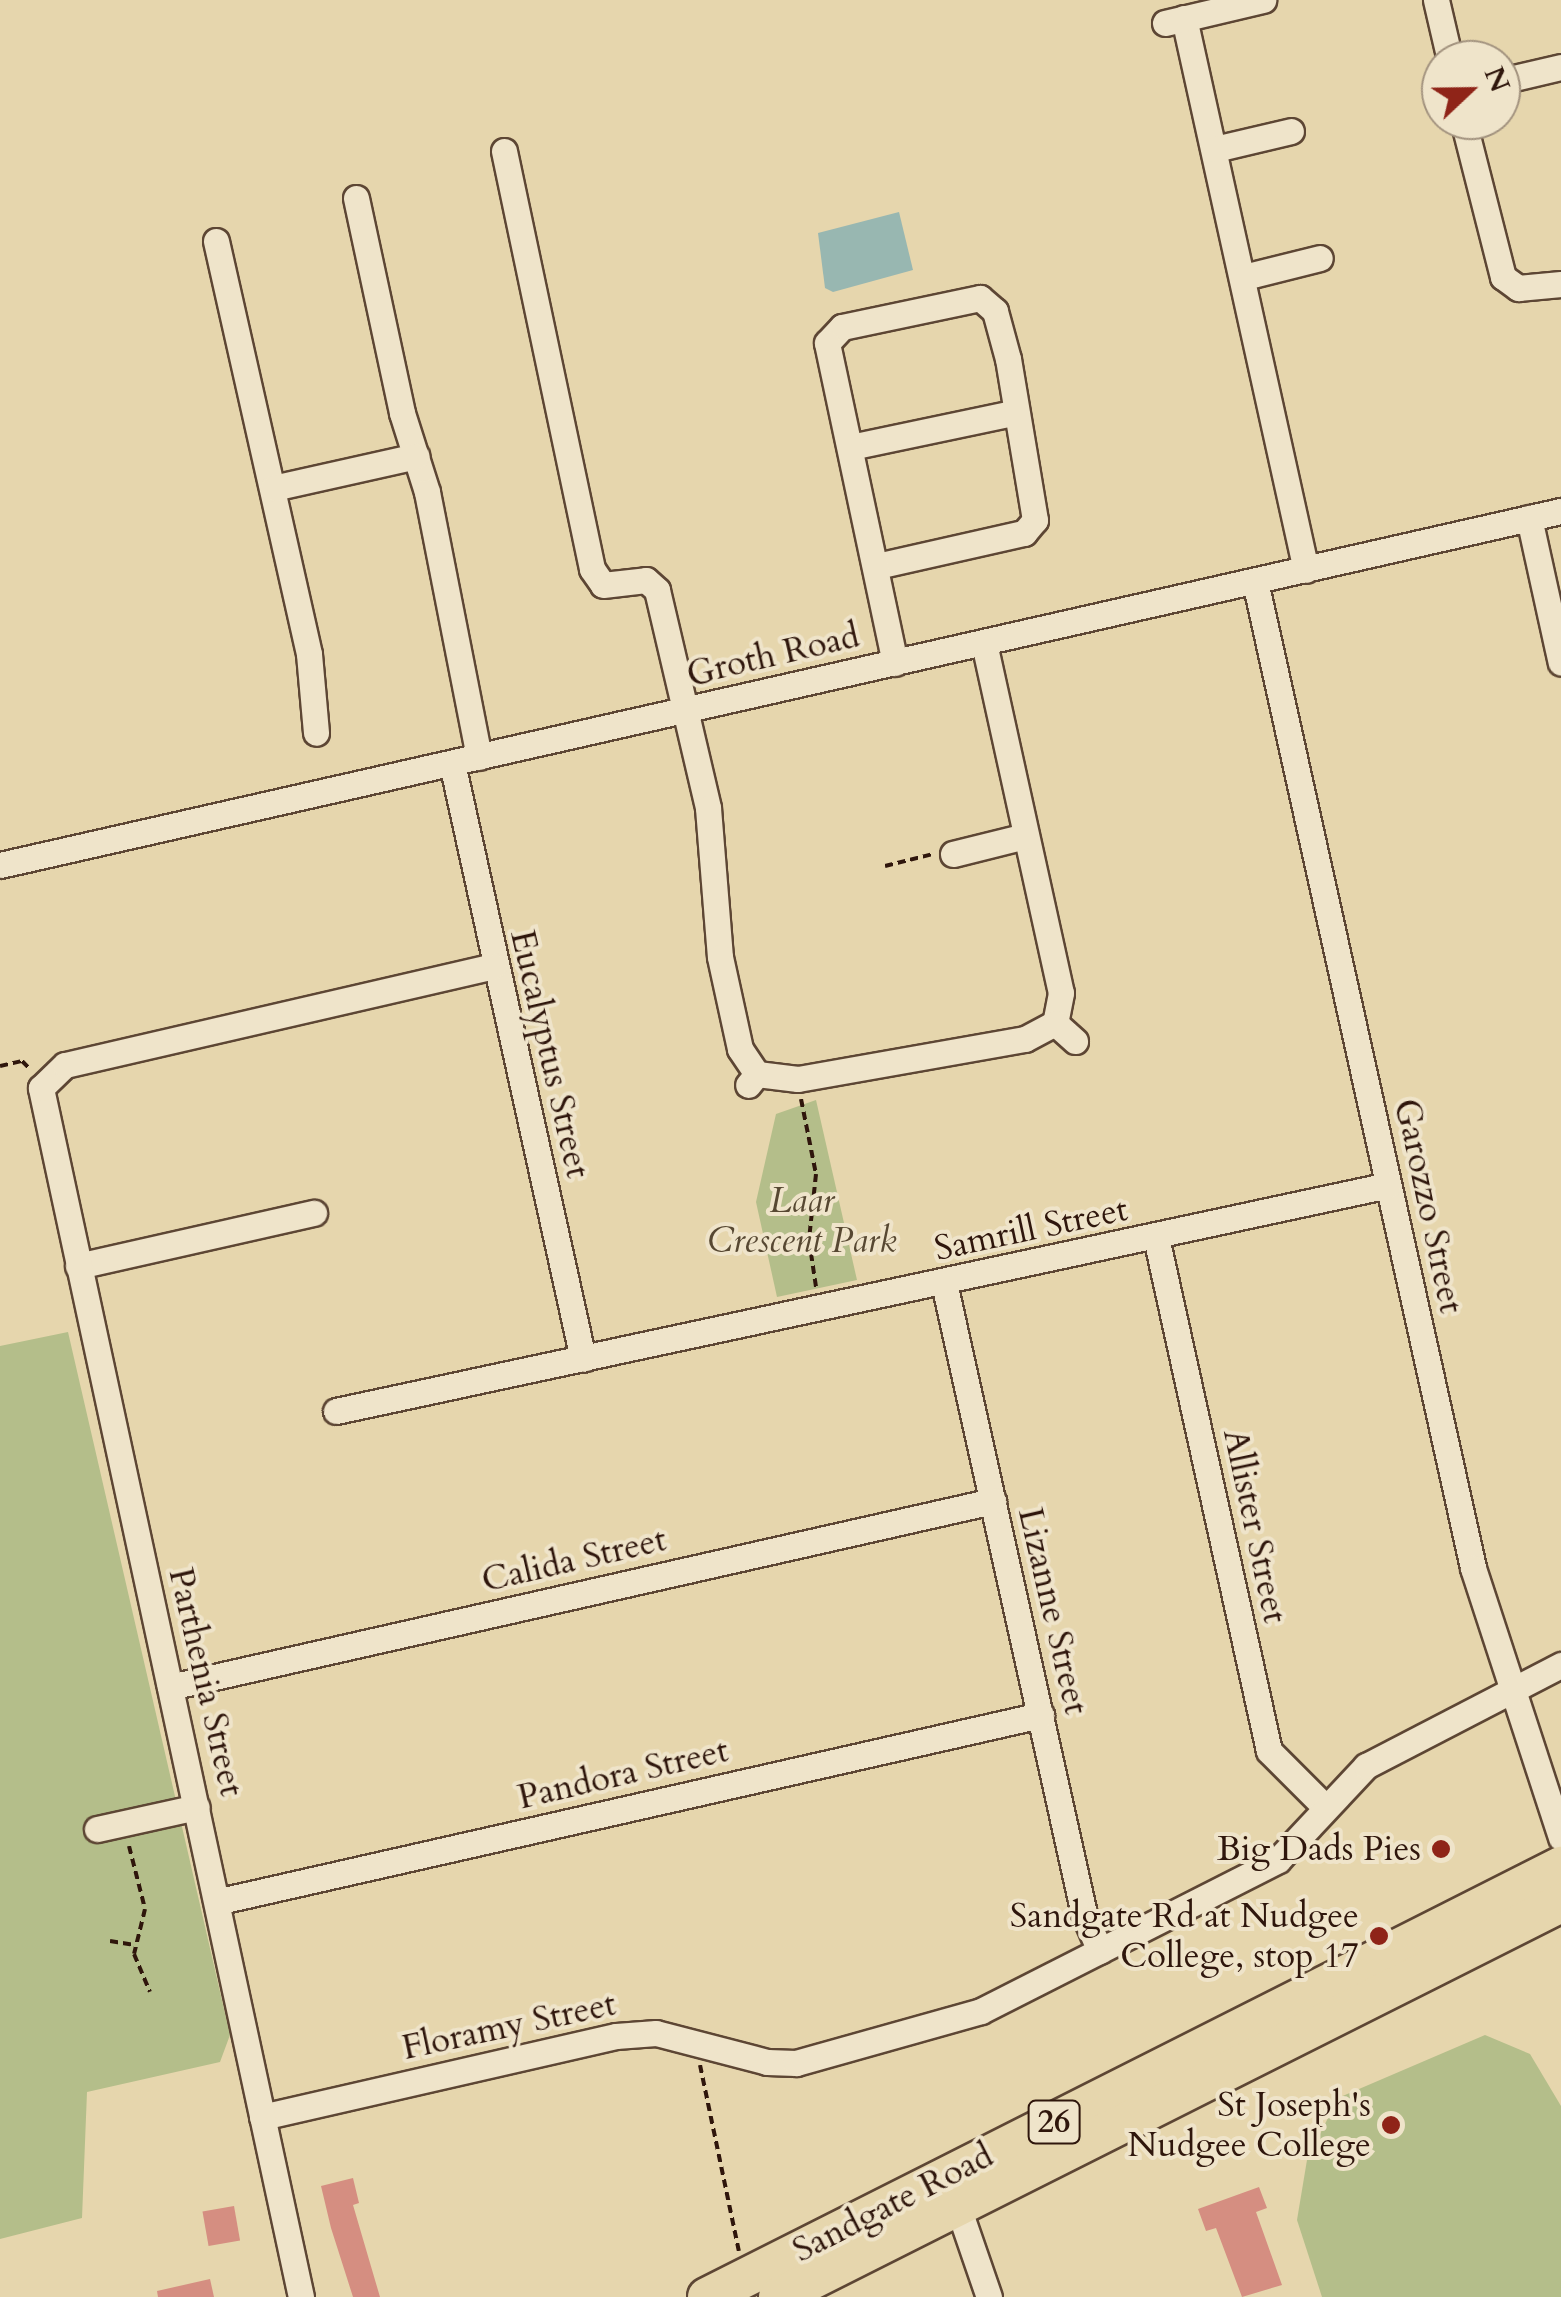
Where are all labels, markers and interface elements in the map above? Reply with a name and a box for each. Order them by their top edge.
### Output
north arrow [1421,40,1521,140]
text: N [1475,61,1519,98]
street label: Groth Road [683,615,863,695]
street label: Eucalyptus Street [501,926,599,1182]
street label: Garozzo Street [1386,1095,1472,1317]
park label: Laar Crescent Park [707,1180,897,1262]
street label: Samrill Street [931,1188,1131,1270]
street label: Allister Street [1214,1425,1296,1627]
street label: Lizanne Street [1009,1503,1097,1719]
street label: Calida Street [478,1518,670,1602]
street label: Parthenia Street [159,1564,253,1800]
street label: Pandora Street [514,1729,732,1819]
place label: Big Dads Pies [1217,1828,1421,1870]
marker: Big Dads Pies [1430,1838,1452,1860]
place label: Sandgate Rd at Nudgee College, stop 17 [1010,1895,1359,1977]
marker: Sandgate Rd at Nudgee College, stop 17 [1368,1925,1390,1947]
street label: Floramy Street [398,1983,620,2069]
place label: St Joseph's Nudgee College [1128,2084,1371,2166]
road number: 26 [1026,2095,1082,2149]
marker: St Joseph's Nudgee College [1380,2114,1402,2136]
street label: Sandgate Road [786,2135,1000,2271]

